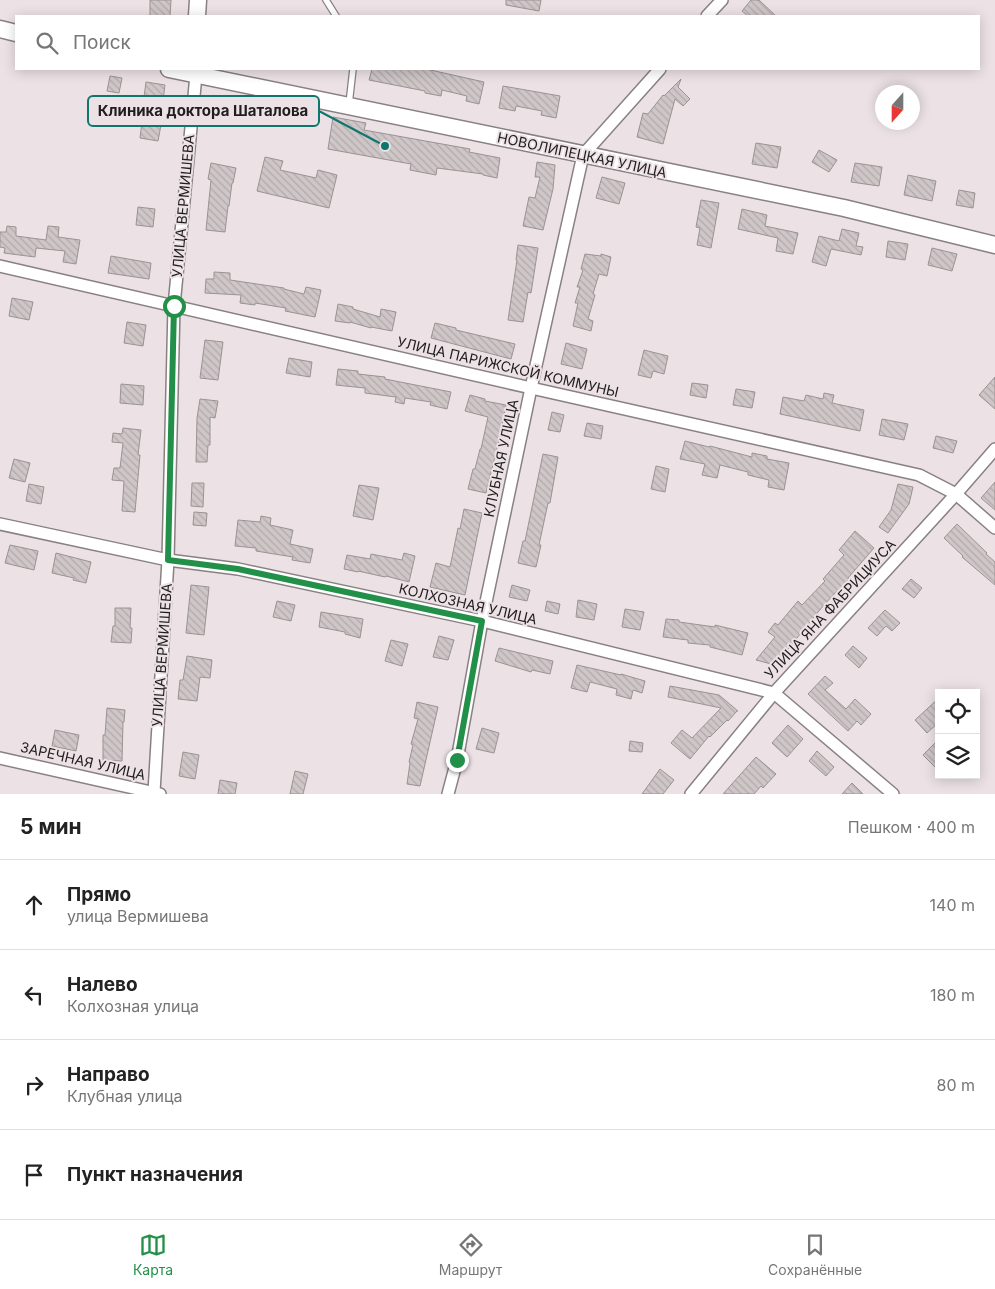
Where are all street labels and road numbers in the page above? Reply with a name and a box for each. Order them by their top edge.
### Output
street label: НОВОЛИПЕЦКАЯ УЛИЦА [496,128,669,181]
street label: УЛИЦА ВЕРМИШЕВА [168,133,197,278]
street label: УЛИЦА ПАРИЖСКОЙ КОММУНЫ [396,332,621,400]
street label: КЛУБНАЯ УЛИЦА [480,397,521,519]
street label: УЛИЦА ЯНА ФАБРИЦИУСА [761,535,899,682]
street label: КОЛХОЗНАЯ УЛИЦА [397,579,539,628]
street label: УЛИЦА ВЕРМИШЕВА [148,582,175,727]
street label: ЗАРЕЧНАЯ УЛИЦА [19,738,148,783]

